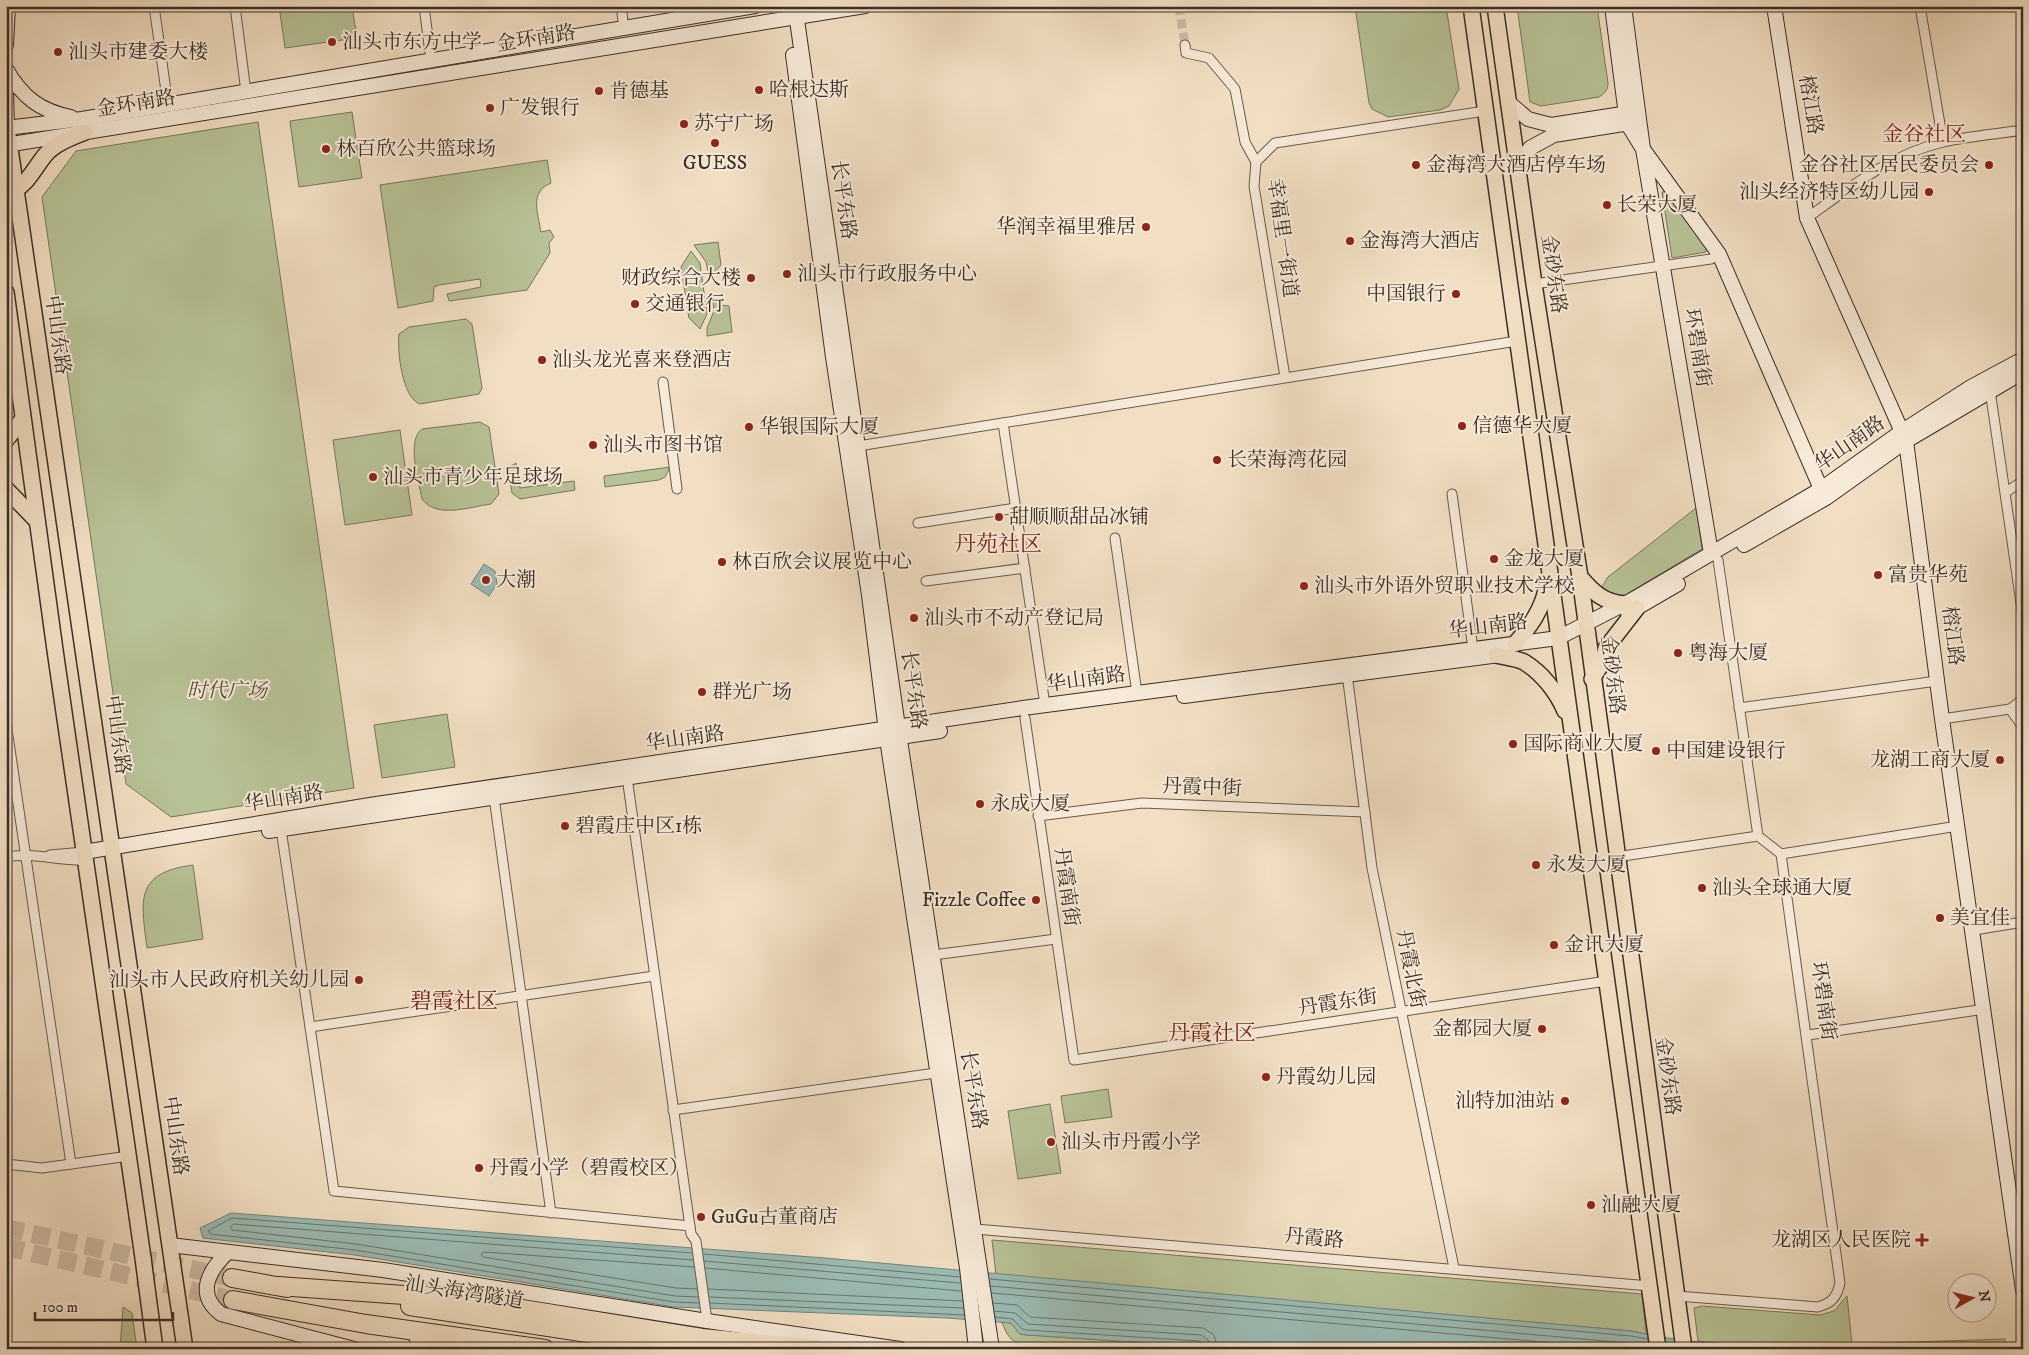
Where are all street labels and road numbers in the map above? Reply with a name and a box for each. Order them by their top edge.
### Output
street label: 金环南路 [495,20,577,58]
street label: 榕江路 [1793,73,1827,137]
street label: 金环南路 [95,85,177,123]
street label: 长平东路 [825,159,861,241]
street label: 幸福里一街道 [1261,177,1303,299]
street label: 金砂东路 [1535,233,1571,315]
street label: 中山东路 [39,294,75,376]
street label: 环碧南街 [1678,307,1716,389]
street label: 华山南路 [1810,411,1890,477]
street label: 榕江路 [1936,605,1968,667]
street label: 华山南路 [1447,610,1529,644]
street label: 金砂东路 [1595,634,1629,716]
street label: 长平东路 [895,649,931,731]
street label: 华山南路 [1045,662,1127,698]
street label: 中山东路 [99,694,135,776]
street label: 华山南路 [644,721,726,757]
street label: 丹霞中街 [1162,774,1242,802]
street label: 华山南路 [243,780,325,818]
street label: 丹霞南街 [1048,846,1084,928]
street label: 丹霞北街 [1390,927,1430,1011]
street label: 环碧南街 [1805,960,1841,1042]
street label: 丹霞东街 [1297,984,1379,1022]
street label: 金砂东路 [1649,1035,1685,1117]
street label: 长平东路 [954,1049,992,1131]
street label: 中山东路 [157,1095,193,1177]
street label: 丹霞路 [1283,1224,1345,1254]
street label: 汕头海湾隧道 [403,1271,525,1315]

